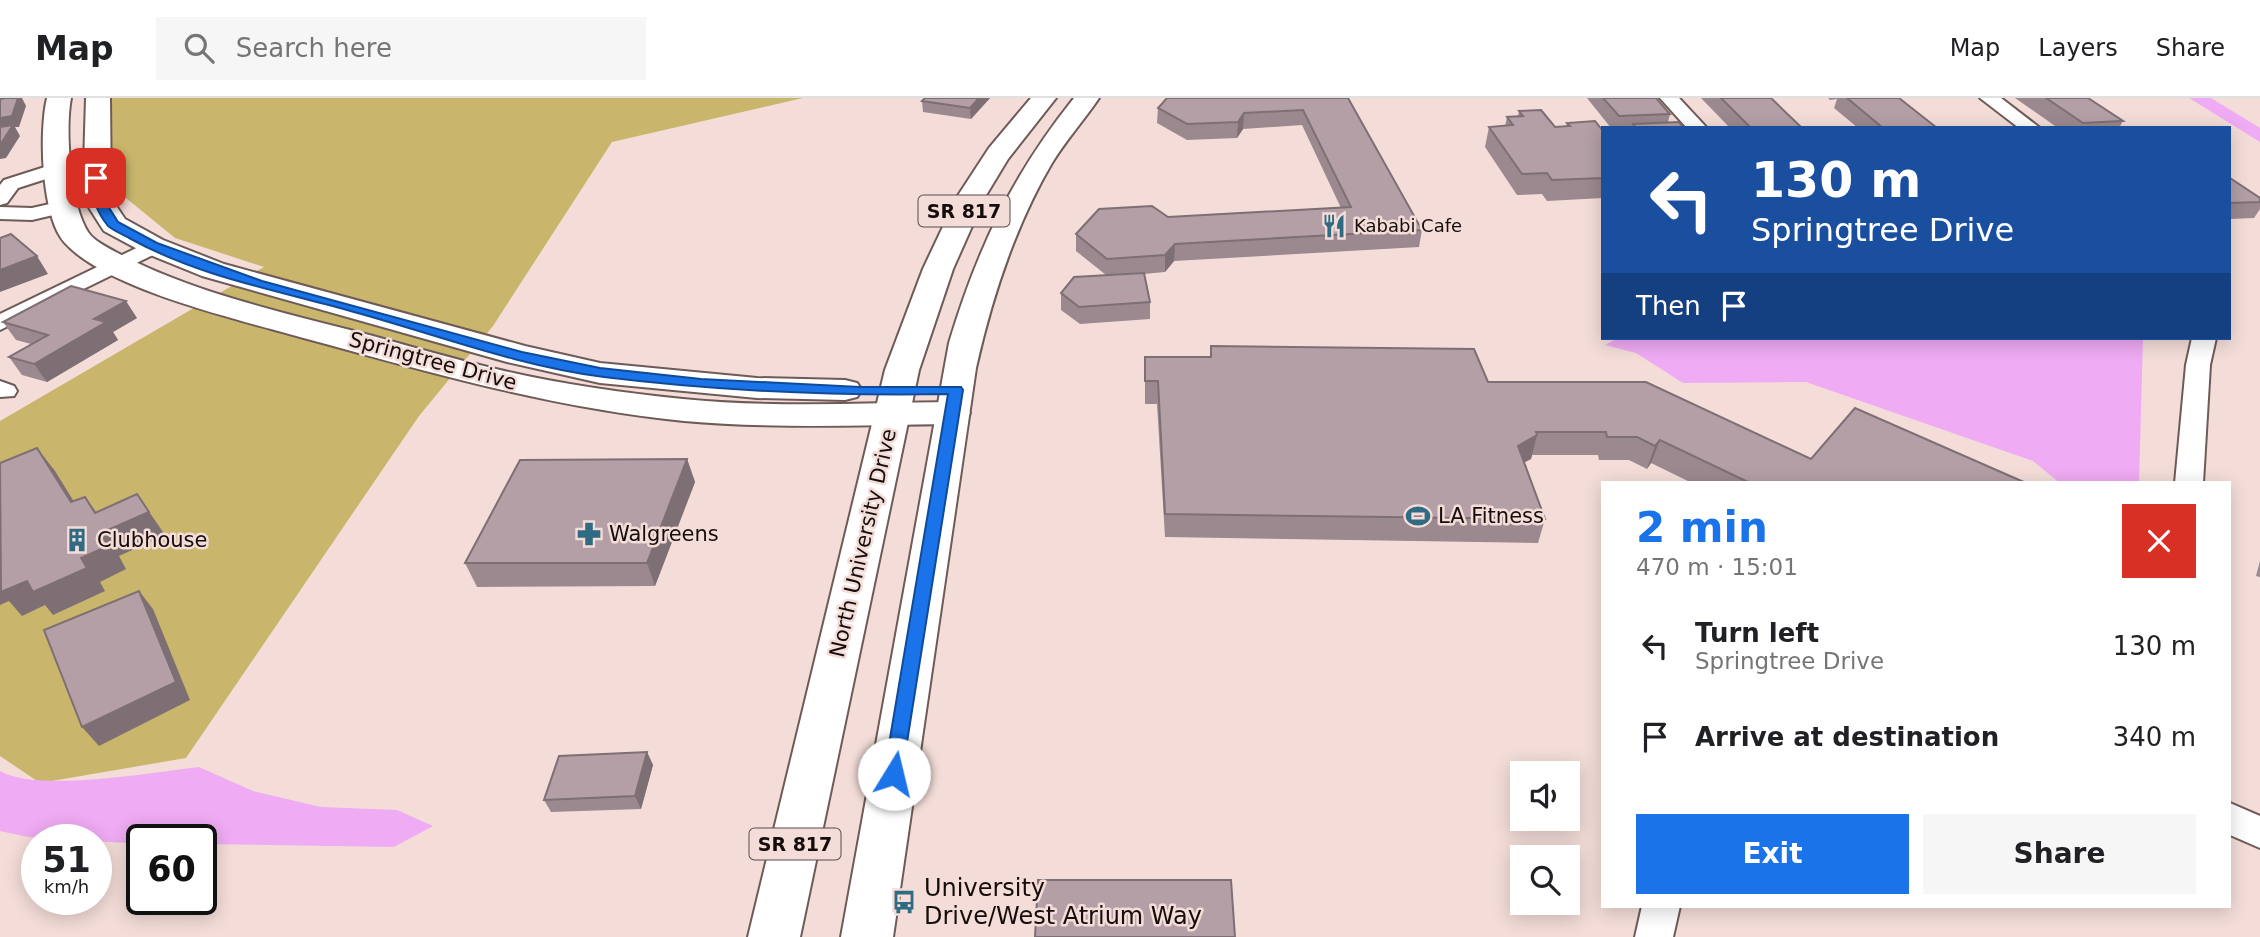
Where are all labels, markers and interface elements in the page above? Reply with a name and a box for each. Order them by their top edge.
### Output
search box [156,17,646,80]
text: Map [35,29,114,68]
icon: search [180,29,218,67]
text: Search here [236,33,392,63]
text: Map [1950,34,2000,62]
text: Layers [2038,34,2118,62]
text: Share [2156,34,2225,62]
pin [66,148,126,208]
text: 130 m [1751,152,1921,209]
icon: left [1636,154,1727,245]
icon: arrive [77,159,115,197]
road number: SR 817 [918,195,1010,226]
text: Springtree Drive [1751,211,2014,249]
restaurant icon: Kababi Cafe [1320,212,1348,240]
place label: Kababi Cafe [1354,215,1462,236]
icon: arrive [1715,287,1753,325]
text: Then [1636,291,1701,321]
street label: Springtree Drive [346,327,520,395]
street label: North University Drive [825,426,901,660]
sports icon: LA Fitness [1404,502,1432,530]
text: 2 min [1636,503,1768,552]
place label: LA Fitness [1438,504,1544,528]
button: close [2122,504,2196,578]
pharmacy icon: Walgreens [575,520,603,548]
place label: Walgreens [609,522,719,546]
building icon: Clubhouse [63,526,91,554]
place label: Clubhouse [97,528,207,552]
text: 470 m · 15:01 [1636,554,1798,580]
text: Turn left [1695,618,1819,648]
icon: left [1636,627,1674,665]
text: 130 m [2113,631,2196,661]
text: Springtree Drive [1695,648,1884,674]
icon: arrive [1636,718,1674,756]
text: Arrive at destination [1695,722,1999,752]
text: 340 m [2113,722,2196,752]
position arrow [857,737,931,811]
map controls [1510,761,1580,915]
button: sound [1510,761,1580,831]
button: Exit [1636,814,1909,894]
button: Share [1923,814,2196,894]
speed limit sign: 60 [126,824,217,915]
road number: SR 817 [750,828,840,860]
text: 51 [42,840,91,880]
button: search [1510,845,1580,915]
place label: University Drive/West Atrium Way [924,874,1202,930]
text: km/h [44,876,89,897]
bus stop icon: University Drive/West Atrium Way [890,888,918,916]

